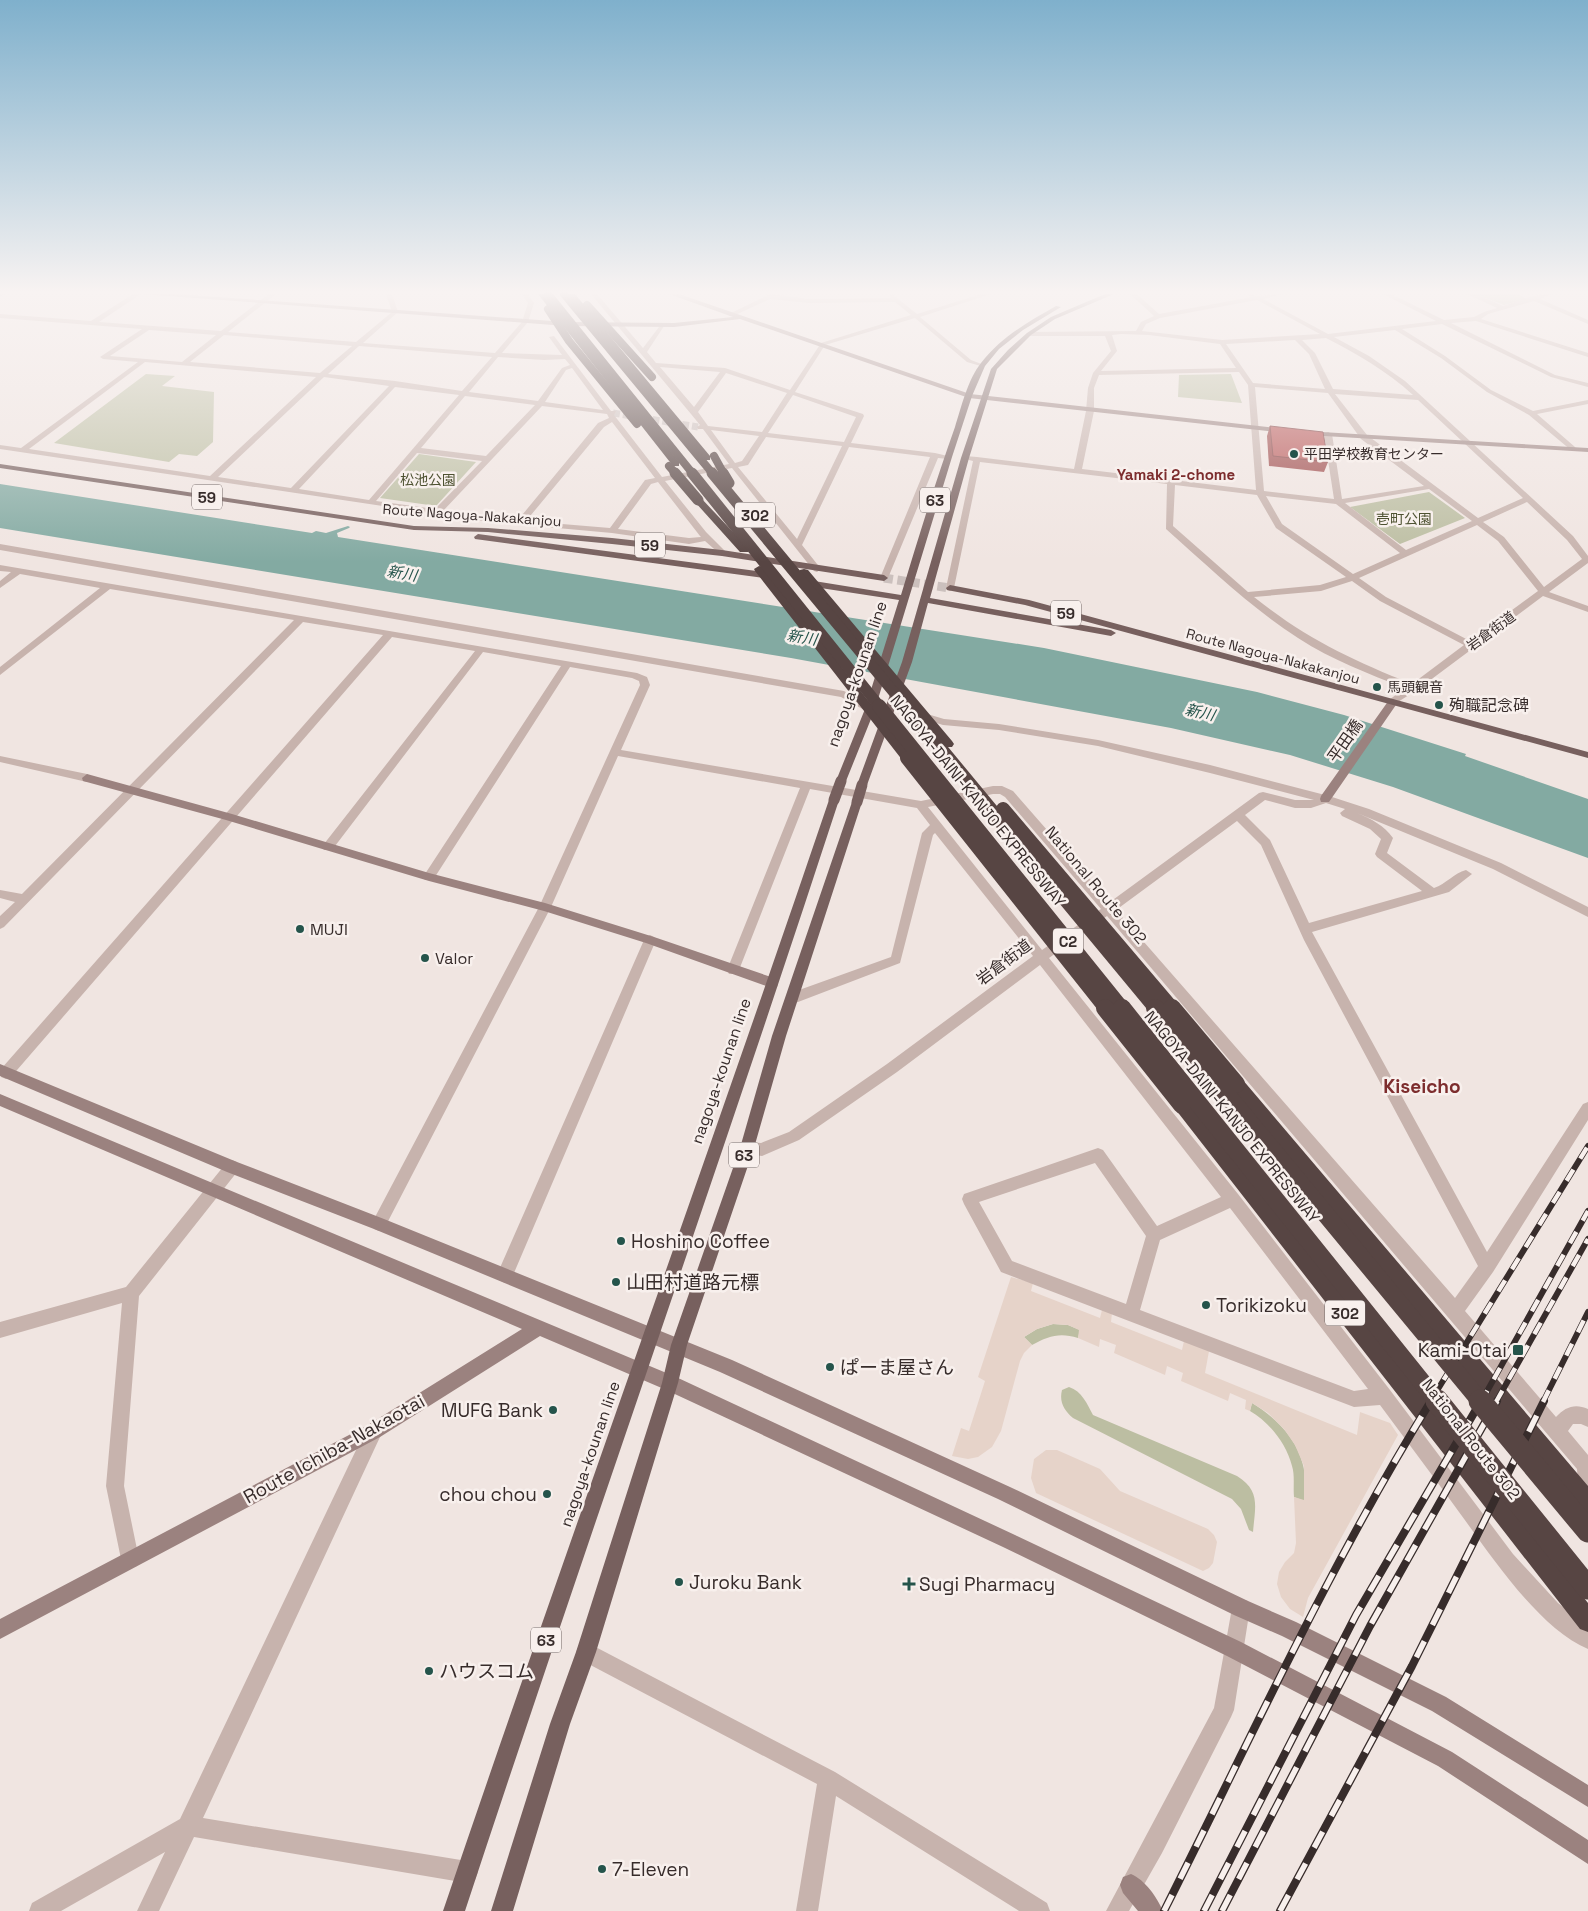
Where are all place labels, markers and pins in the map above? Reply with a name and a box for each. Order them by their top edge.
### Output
place label: 平田学校教育センター [1304,445,1444,463]
marker: 平田学校教育センター [1288,448,1300,460]
place label: 馬頭観音 [1387,678,1443,696]
marker: 馬頭観音 [1371,681,1383,693]
place label: 殉職記念碑 [1449,695,1529,716]
marker: 殉職記念碑 [1433,699,1445,711]
place label: MUJI [310,919,348,940]
marker: MUJI [294,923,306,935]
place label: Valor [435,948,473,969]
marker: Valor [419,952,431,964]
place label: Hoshino Coffee [631,1229,770,1254]
marker: Hoshino Coffee [615,1235,627,1247]
place label: 山田村道路元標 [626,1270,759,1295]
marker: 山田村道路元標 [610,1276,622,1288]
place label: Torikizoku [1216,1293,1307,1318]
marker: Torikizoku [1200,1299,1212,1311]
place label: Kami-Otai [1418,1338,1507,1363]
marker: Kami-Otai [1511,1343,1525,1357]
place label: ぱーま屋さん [840,1355,954,1380]
marker: ぱーま屋さん [824,1361,836,1373]
place label: MUFG Bank [441,1398,543,1423]
marker: MUFG Bank [547,1404,559,1416]
place label: chou chou [439,1482,537,1507]
marker: chou chou [541,1488,553,1500]
place label: Juroku Bank [689,1570,802,1595]
place label: Sugi Pharmacy [919,1572,1055,1597]
marker: Juroku Bank [673,1576,685,1588]
marker: Sugi Pharmacy [903,1578,915,1590]
place label: ハウスコム [439,1659,534,1684]
marker: ハウスコム [423,1665,435,1677]
place label: 7-Eleven [612,1857,689,1882]
marker: 7-Eleven [596,1863,608,1875]

